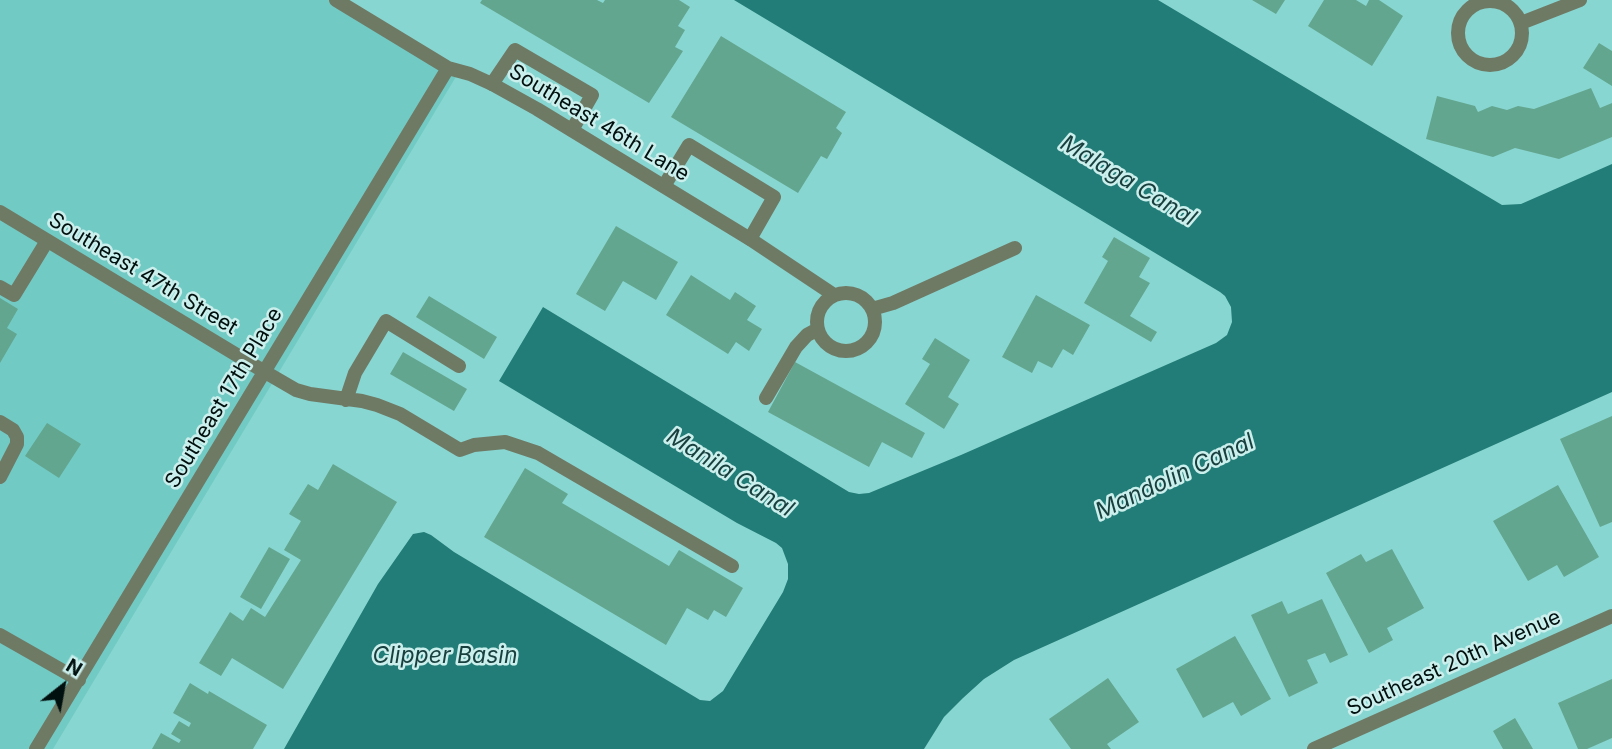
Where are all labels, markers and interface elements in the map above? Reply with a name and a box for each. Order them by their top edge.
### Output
street label: Southeast 46th Lane [504,59,694,187]
water label: Malaga Canal [1055,130,1201,232]
street label: Southeast 47th Street [44,208,242,340]
street label: Southeast 17th Place [160,303,288,493]
water label: Manila Canal [661,423,799,523]
water label: Mandolin Canal [1091,428,1259,526]
street label: Southeast 20th Avenue [1343,604,1565,722]
water label: Clipper Basin [373,642,517,670]
north arrow [28,651,98,721]
text: N [62,654,86,681]

